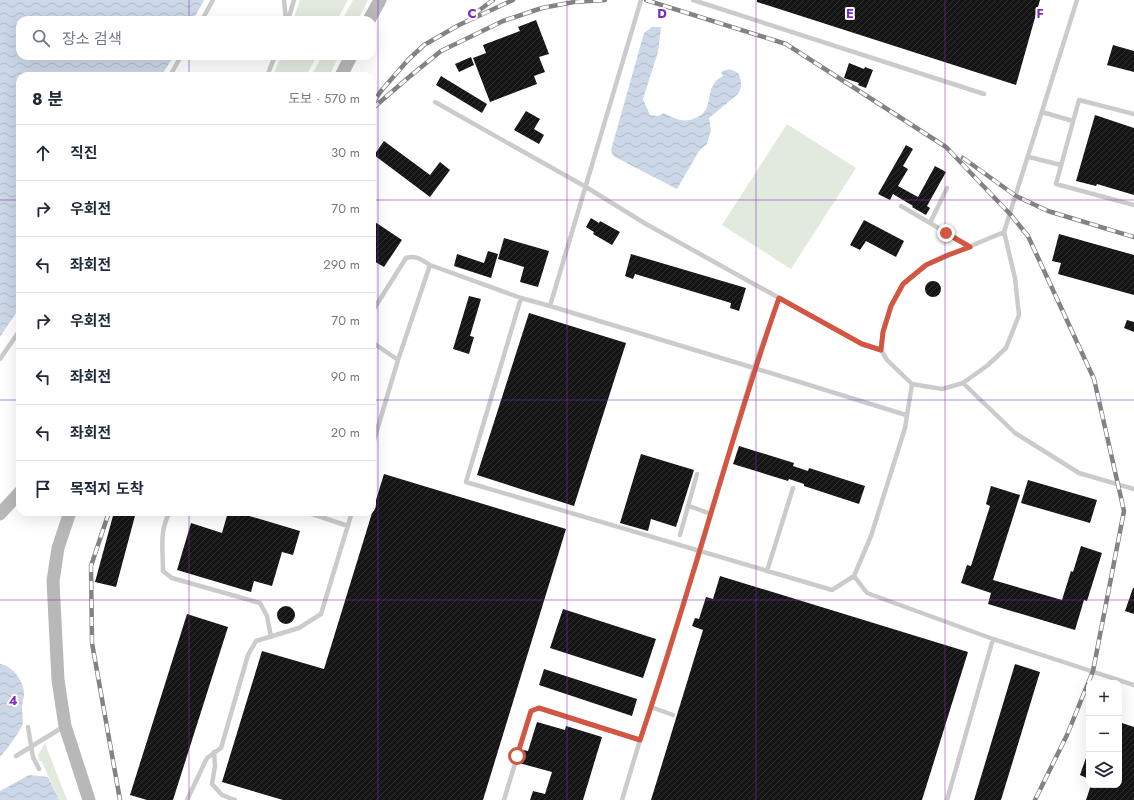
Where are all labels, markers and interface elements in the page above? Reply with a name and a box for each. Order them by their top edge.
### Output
text: C [467,4,477,23]
text: D [657,4,667,23]
text: E [846,4,854,23]
text: F [1036,4,1044,23]
search box [16,16,376,60]
icon: search [30,27,52,49]
text: 장소 검색 [62,28,122,50]
text: 8 분 [32,87,63,111]
text: 도보 · 570 m [288,89,360,108]
icon: ahead [32,142,54,164]
text: 직진 [70,142,98,164]
text: 30 m [331,143,360,162]
icon: right [32,198,54,220]
text: 우회전 [70,198,111,220]
text: 70 m [331,199,360,218]
route end [937,224,955,242]
icon: left [32,254,54,276]
text: 좌회전 [70,254,111,276]
text: 290 m [323,255,360,274]
icon: right [32,310,54,332]
text: 우회전 [70,310,111,332]
text: 70 m [331,311,360,330]
icon: left [32,366,54,388]
text: 좌회전 [70,366,111,388]
text: 90 m [331,367,360,386]
icon: left [32,422,54,444]
text: 좌회전 [70,422,111,444]
text: 20 m [331,423,360,442]
icon: arrive [32,478,54,500]
text: 목적지 도착 [70,478,144,500]
map controls [1086,680,1122,788]
button: + [1086,680,1122,716]
text: 4 [8,691,18,710]
button: − [1086,716,1122,752]
route start [508,747,526,765]
button: layers [1086,752,1122,788]

